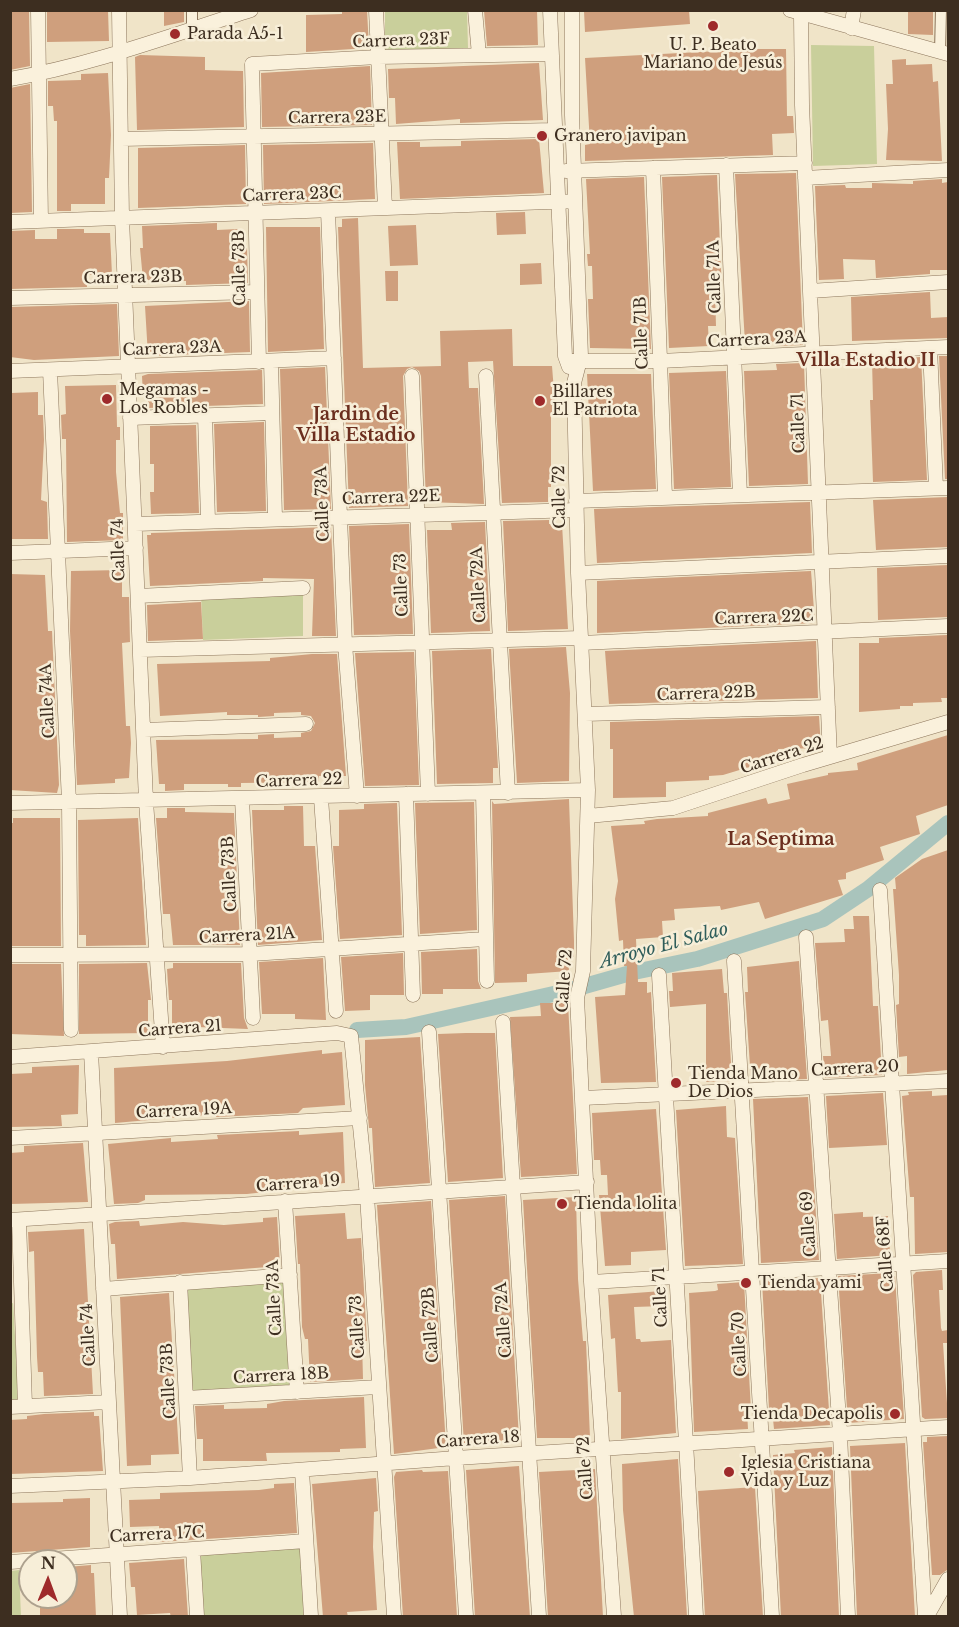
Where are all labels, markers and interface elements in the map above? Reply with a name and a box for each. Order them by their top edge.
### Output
marker: U. P. Beato Mariano de Jesús [706,19,720,33]
place label: Parada A5-1 [187,24,283,44]
marker: Parada A5-1 [168,27,182,41]
street label: Carrera 23F [352,30,450,52]
place label: U. P. Beato Mariano de Jesús [643,35,783,73]
street label: Carrera 23E [288,108,386,128]
place label: Granero javipan [554,126,686,146]
marker: Granero javipan [535,129,549,143]
street label: Carrera 23C [242,184,342,206]
street label: Calle 73B [230,230,250,306]
street label: Calle 71A [704,240,726,314]
street label: Carrera 23B [83,268,183,288]
street label: Calle 71B [631,296,653,370]
street label: Carrera 23A [707,328,807,352]
street label: Carrera 23A [122,338,222,360]
district label: Villa Estadio II [796,350,936,372]
place label: Megamas - Los Robles [119,380,209,418]
place label: Billares El Patriota [552,382,638,420]
marker: Megamas - Los Robles [100,392,114,406]
street label: Calle 71 [788,392,810,454]
marker: Billares El Patriota [533,394,547,408]
district label: Jardin de Villa Estadio [297,404,415,446]
street label: Calle 72 [550,465,570,529]
street label: Calle 73A [312,466,334,542]
street label: Carrera 22E [342,487,440,509]
street label: Calle 74 [108,518,130,582]
street label: Calle 72A [467,547,491,623]
street label: Calle 73 [391,553,413,617]
street label: Carrera 22C [714,607,814,629]
street label: Calle 74A [36,663,60,739]
street label: Carrera 22B [656,683,756,705]
street label: Carrera 22 [738,733,826,779]
street label: Carrera 22 [255,770,343,792]
district label: La Septima [727,829,835,851]
street label: Calle 73B [218,836,242,912]
water label: Arroyo El Salao [597,918,731,974]
street label: Carrera 21A [198,924,296,948]
street label: Calle 72 [553,949,577,1013]
street label: Carrera 21 [137,1016,223,1042]
street label: Carrera 20 [810,1057,900,1081]
place label: Tienda Mano De Dios [688,1064,798,1102]
marker: Tienda Mano De Dios [669,1076,683,1090]
street label: Carrera 19A [135,1099,233,1123]
street label: Carrera 19 [255,1171,341,1197]
street label: Calle 69 [797,1190,821,1258]
place label: Tienda lolita [574,1194,677,1214]
marker: Tienda lolita [555,1197,569,1211]
street label: Calle 68F [874,1215,898,1293]
street label: Calle 73A [263,1260,287,1336]
street label: Calle 71 [650,1266,672,1328]
place label: Tienda yami [758,1273,862,1293]
marker: Tienda yami [739,1276,753,1290]
street label: Calle 72A [492,1281,516,1359]
street label: Calle 72B [419,1286,443,1364]
street label: Calle 73 [347,1295,369,1359]
street label: Calle 74 [78,1303,100,1367]
street label: Calle 70 [729,1311,751,1377]
street label: Calle 73B [157,1343,181,1419]
street label: Carrera 18B [232,1364,330,1388]
place label: Tienda Decapolis [741,1404,883,1424]
marker: Tienda Decapolis [888,1407,902,1421]
street label: Carrera 18 [435,1427,521,1453]
street label: Calle 72 [574,1436,598,1500]
place label: Iglesia Cristiana Vida y Luz [741,1453,871,1491]
marker: Iglesia Cristiana Vida y Luz [722,1465,736,1479]
street label: Carrera 17C [109,1523,205,1547]
north arrow [18,1549,78,1609]
text: N [41,1553,56,1573]

